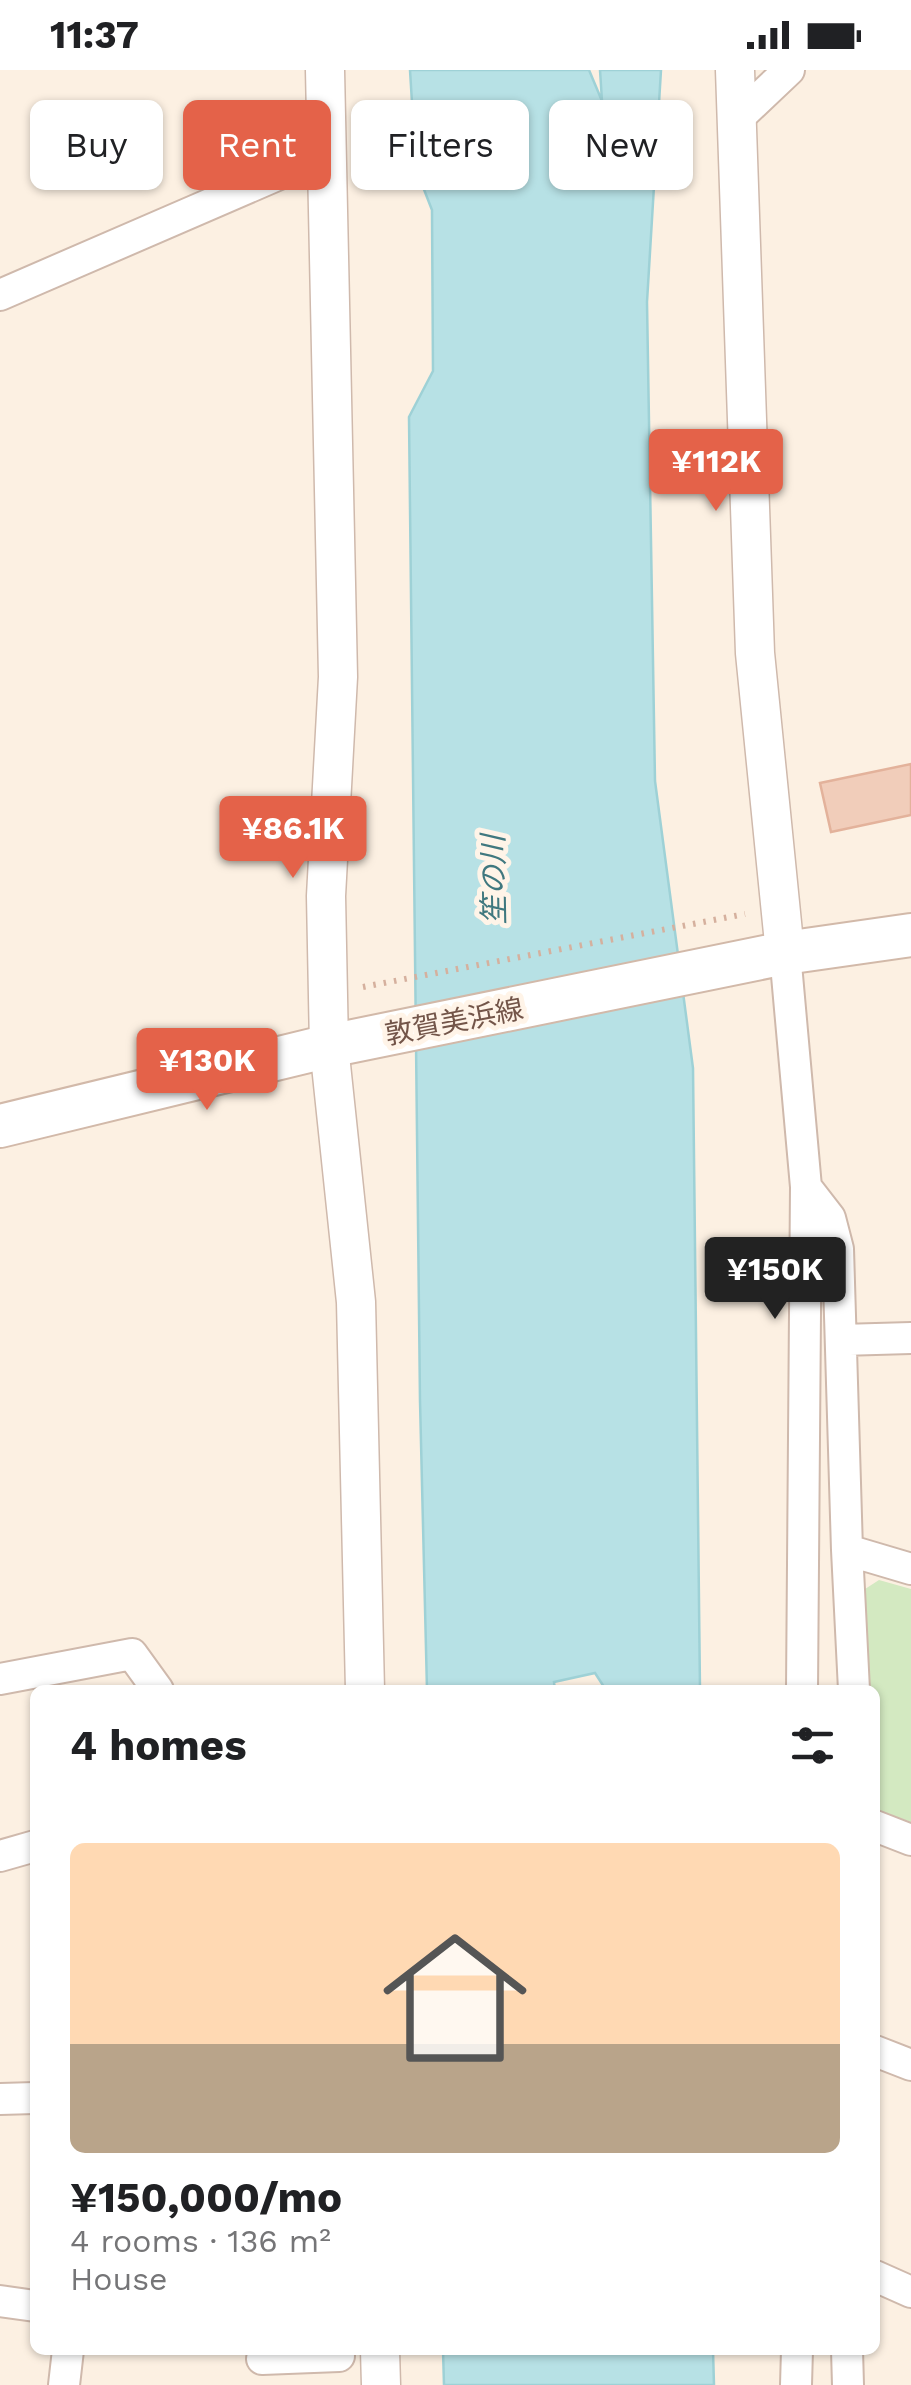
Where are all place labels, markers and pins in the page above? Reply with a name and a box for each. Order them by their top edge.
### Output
pin: ¥112K [646,429,786,514]
pin: ¥86.1K [212,796,374,881]
pin: ¥130K [137,1028,277,1113]
pin: ¥150K [705,1237,845,1322]

